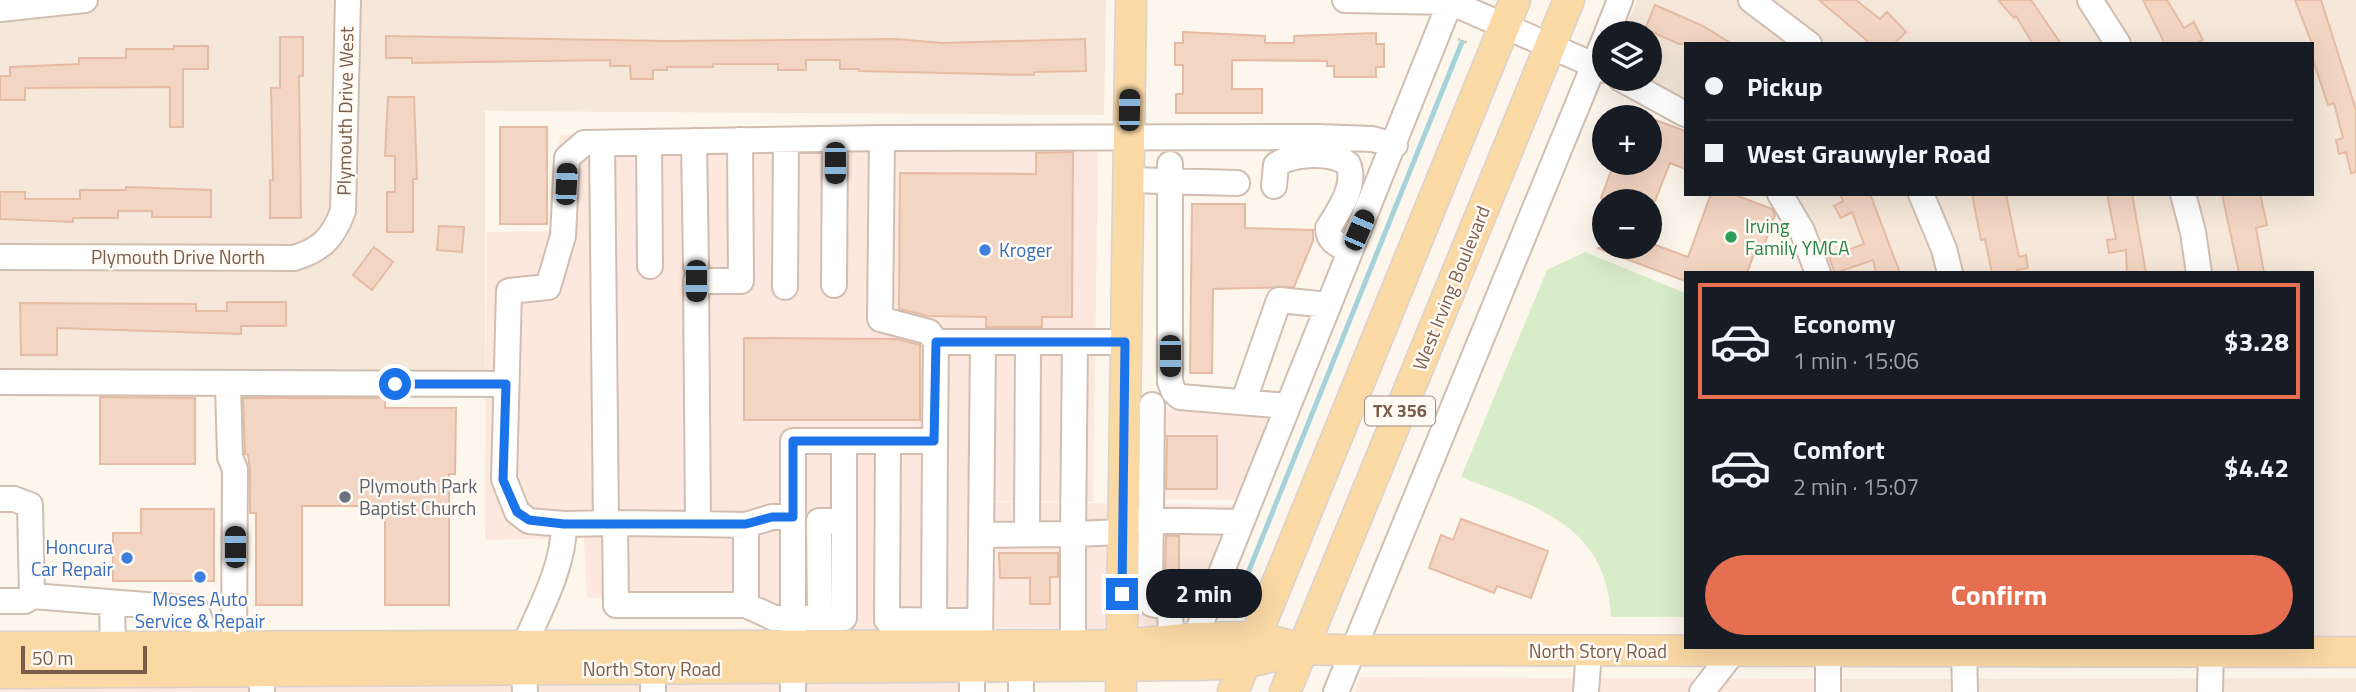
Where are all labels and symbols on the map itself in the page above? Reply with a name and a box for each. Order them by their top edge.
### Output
street label: Plymouth Drive West [329,26,360,196]
car [1119,89,1140,131]
car [825,142,846,184]
car [555,162,578,206]
street label: West Irving Boulevard [1404,201,1497,374]
car [1342,207,1377,253]
place label: Irving Family YMCA [1745,211,1850,262]
marker: Irving Family YMCA [1723,229,1739,245]
place label: Kroger [999,235,1053,264]
street label: Plymouth Drive North [91,242,265,271]
marker: Kroger [977,242,993,258]
car [686,260,707,302]
car [1160,335,1181,377]
route start [379,368,411,400]
road number: TX 356 [1365,396,1435,426]
place label: Plymouth Park Baptist Church [359,471,477,522]
marker: Plymouth Park Baptist Church [337,489,353,505]
car [225,526,246,568]
place label: Honcura Car Repair [31,532,113,583]
marker: Honcura Car Repair [119,550,135,566]
marker: Moses Auto Service & Repair [192,569,208,585]
callout: 2 min [1146,570,1262,618]
route end [1106,578,1138,610]
place label: Moses Auto Service & Repair [135,584,266,635]
street label: North Story Road [1529,636,1667,665]
scale bar [21,643,147,675]
street label: North Story Road [583,654,721,683]

